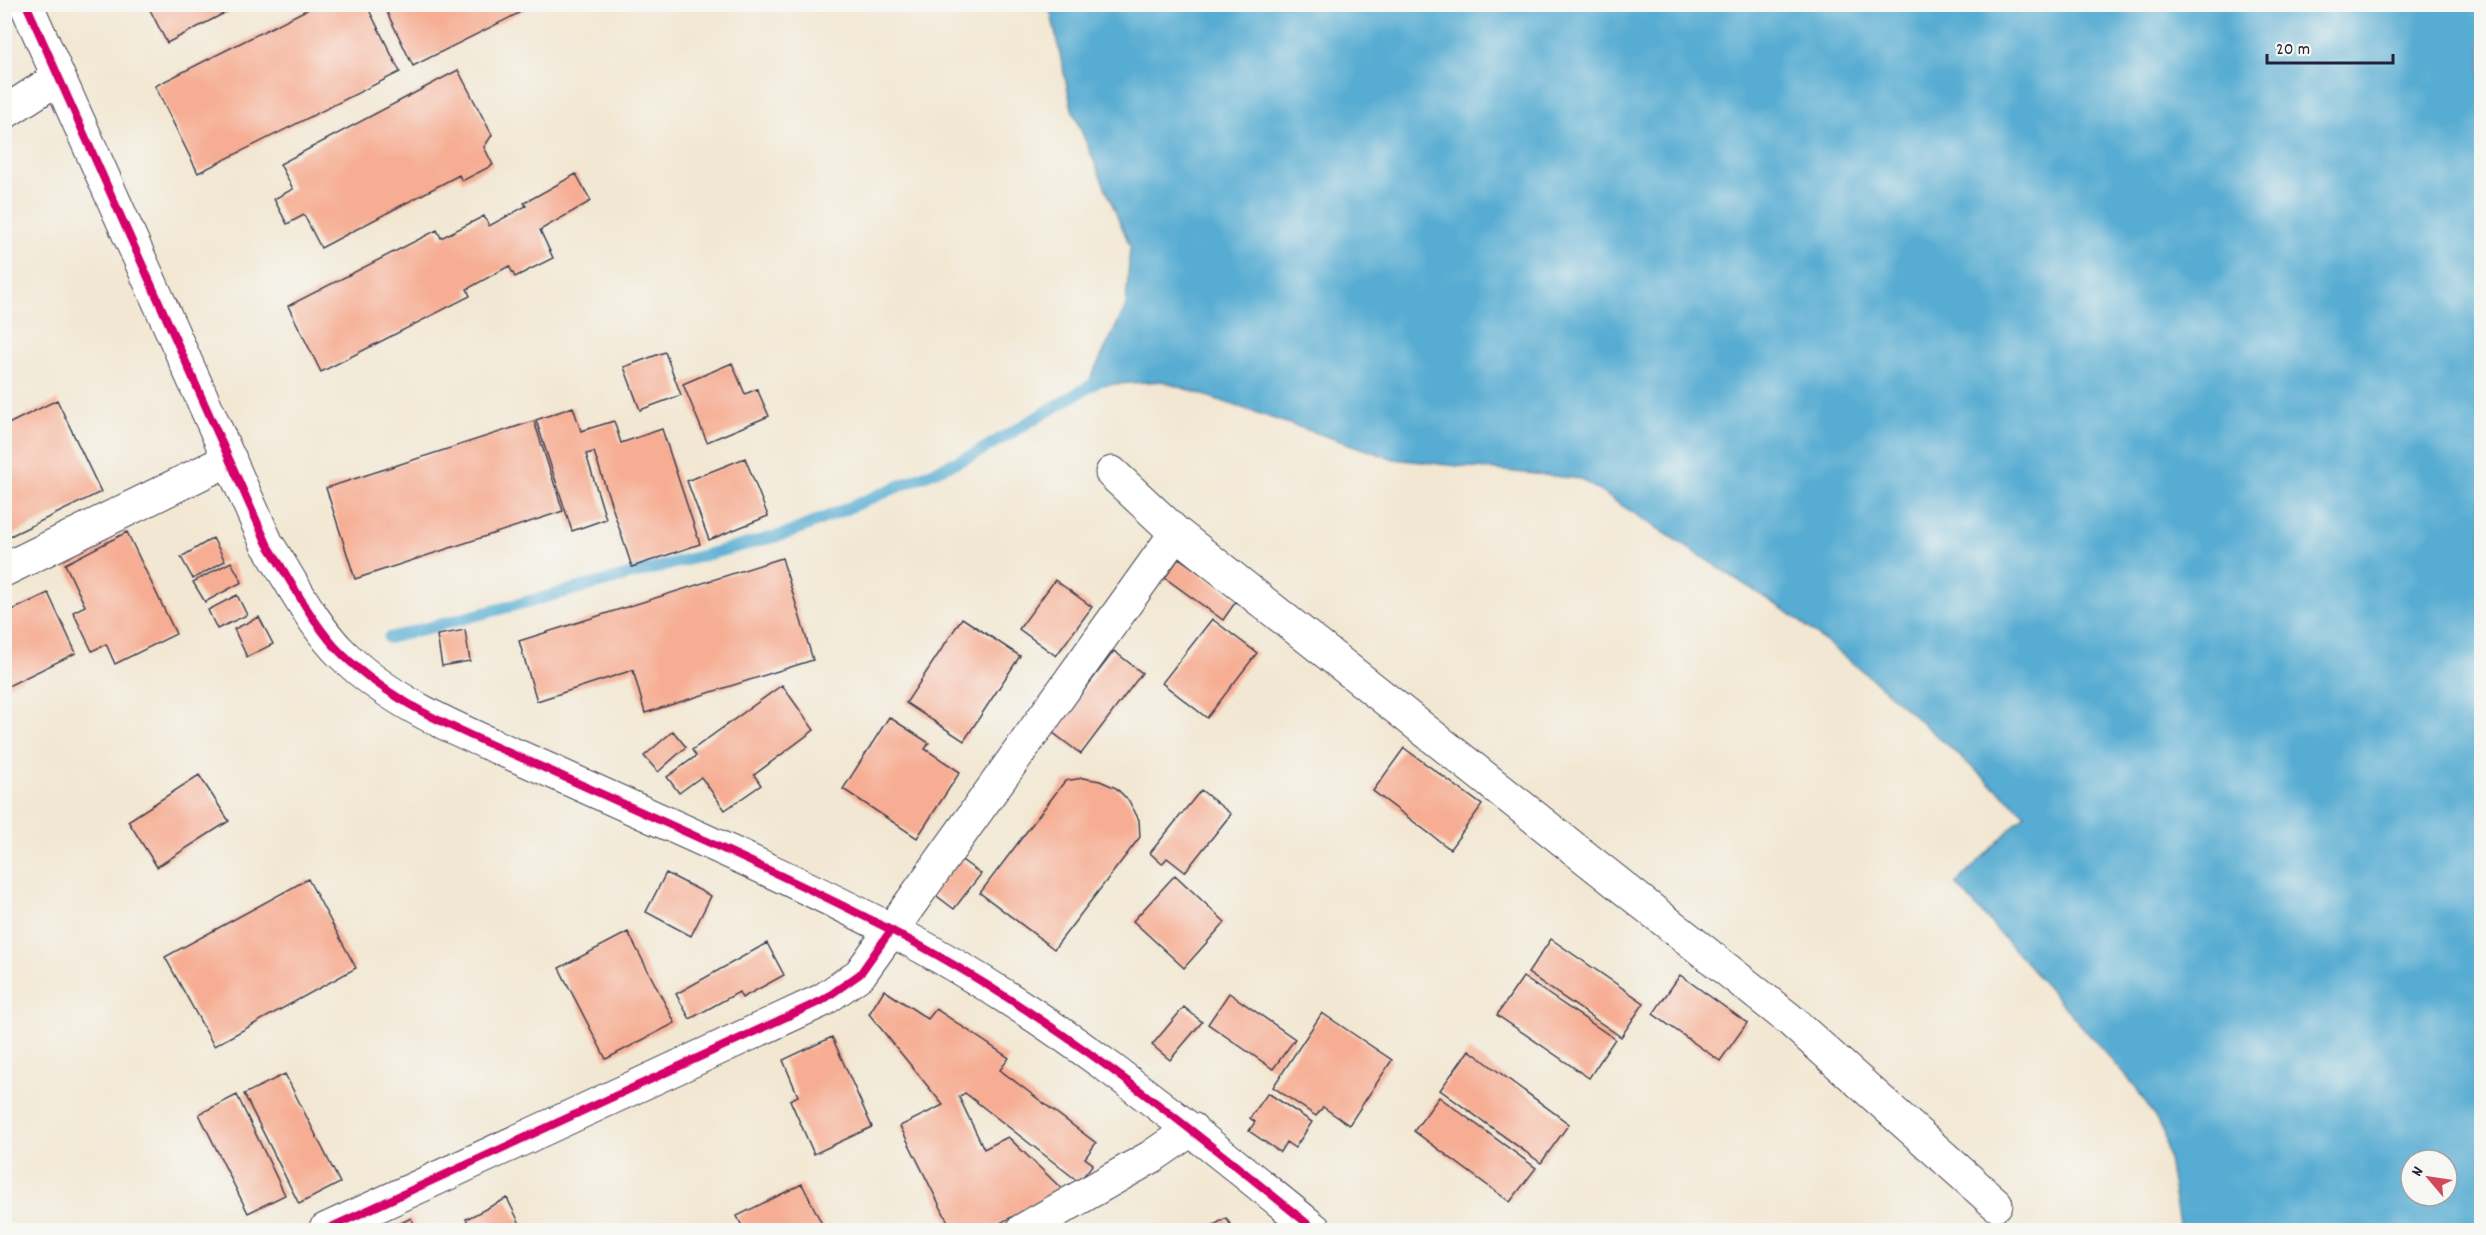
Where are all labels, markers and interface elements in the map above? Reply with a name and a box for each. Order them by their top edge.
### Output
scale bar [2267,27,2393,65]
text: 20 m [2276,38,2310,63]
north arrow [2399,1148,2459,1208]
text: N [2406,1163,2430,1181]

